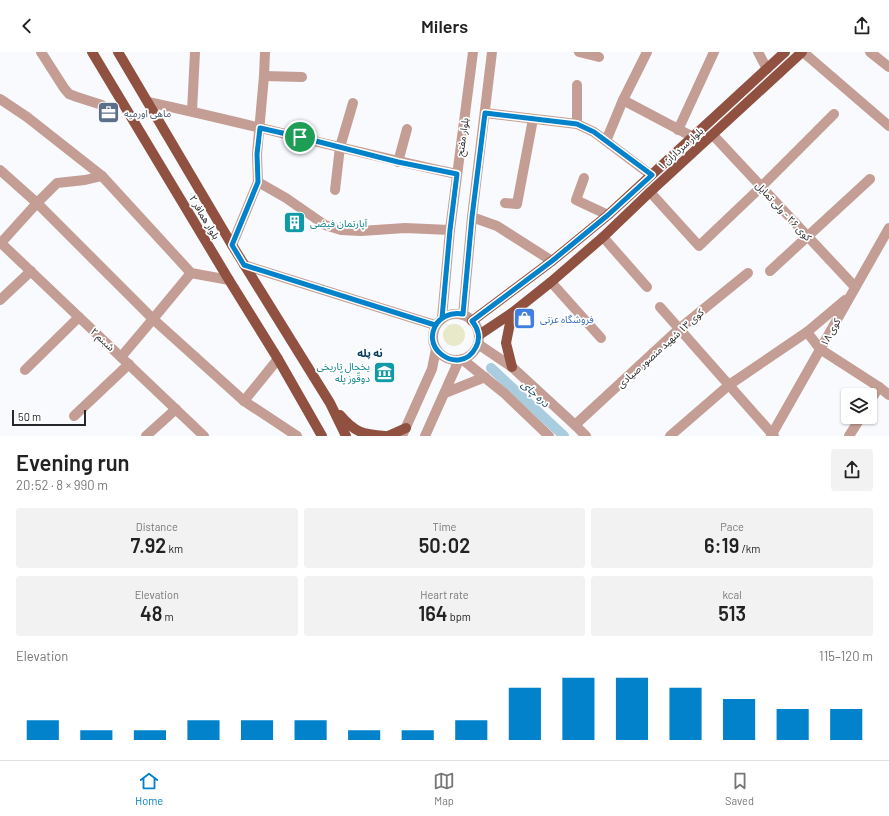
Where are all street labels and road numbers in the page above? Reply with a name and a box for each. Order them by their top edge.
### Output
street label: بلوار مفتح [453,117,473,157]
street label: بلوار سرداران ۱ [655,124,706,172]
street label: کوی ۲۶ - ولی تمایل [753,179,815,244]
street label: بلوار همافر ۲ [186,193,223,242]
street label: کوی ۱۳ شهید منصور صیادی [614,305,707,391]
street label: کوی ۱۸ [818,315,844,348]
street label: شبنم ۲ [87,325,117,355]

